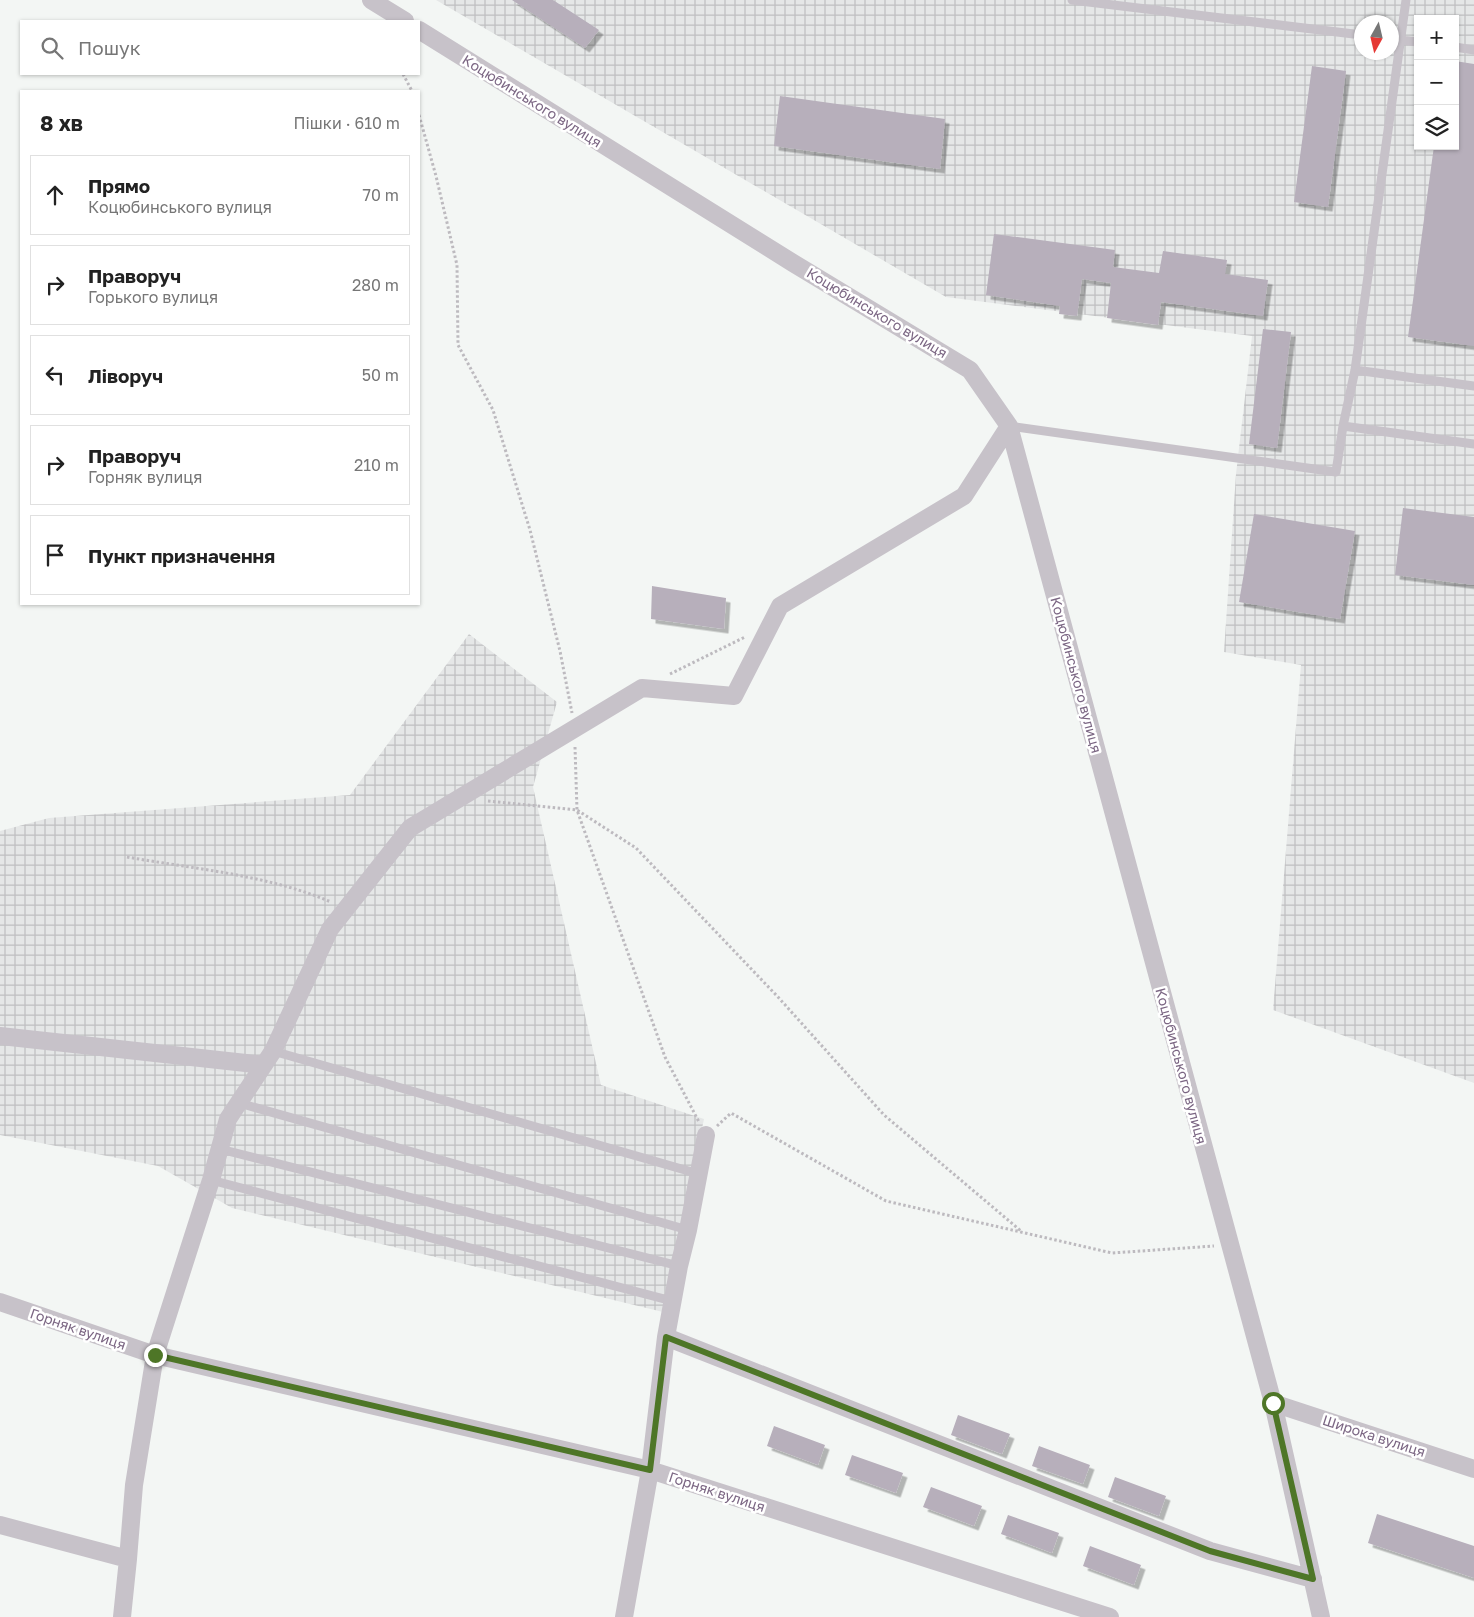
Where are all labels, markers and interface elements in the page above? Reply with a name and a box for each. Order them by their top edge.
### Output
north arrow [1354,15,1399,60]
map controls [1414,15,1459,150]
button: + [1414,15,1459,60]
search box [20,20,420,75]
icon: search [38,34,66,62]
text: Пошук [78,36,141,59]
street label: Коцюбинського вулиця [460,51,605,150]
button: − [1414,60,1459,105]
button: layers [1414,105,1459,150]
text: 8 хв [40,110,83,136]
text: Пішки · 610 m [293,113,400,133]
text: Прямо [88,174,150,197]
icon: ahead [41,181,69,209]
text: 70 m [362,185,399,205]
text: Коцюбинського вулиця [88,197,272,217]
text: Праворуч [88,264,181,287]
street label: Коцюбинського вулиця [804,264,951,361]
icon: right [41,271,69,299]
text: 280 m [352,275,399,295]
text: Горького вулиця [88,287,218,307]
icon: left [41,361,69,389]
text: Ліворуч [88,364,163,387]
text: 50 m [362,365,399,385]
text: Праворуч [88,444,181,467]
icon: right [41,451,69,479]
text: 210 m [354,455,399,475]
text: Горняк вулиця [88,467,202,487]
icon: arrive [41,541,69,569]
text: Пункт призначення [88,544,275,567]
street label: Коцюбинського вулиця [1047,595,1106,755]
street label: Коцюбинського вулиця [1152,986,1211,1146]
street label: Горняк вулиця [28,1304,128,1353]
route end [144,1344,167,1367]
route start [1262,1392,1285,1415]
street label: Широка вулиця [1321,1411,1428,1460]
street label: Горняк вулиця [667,1468,767,1515]

